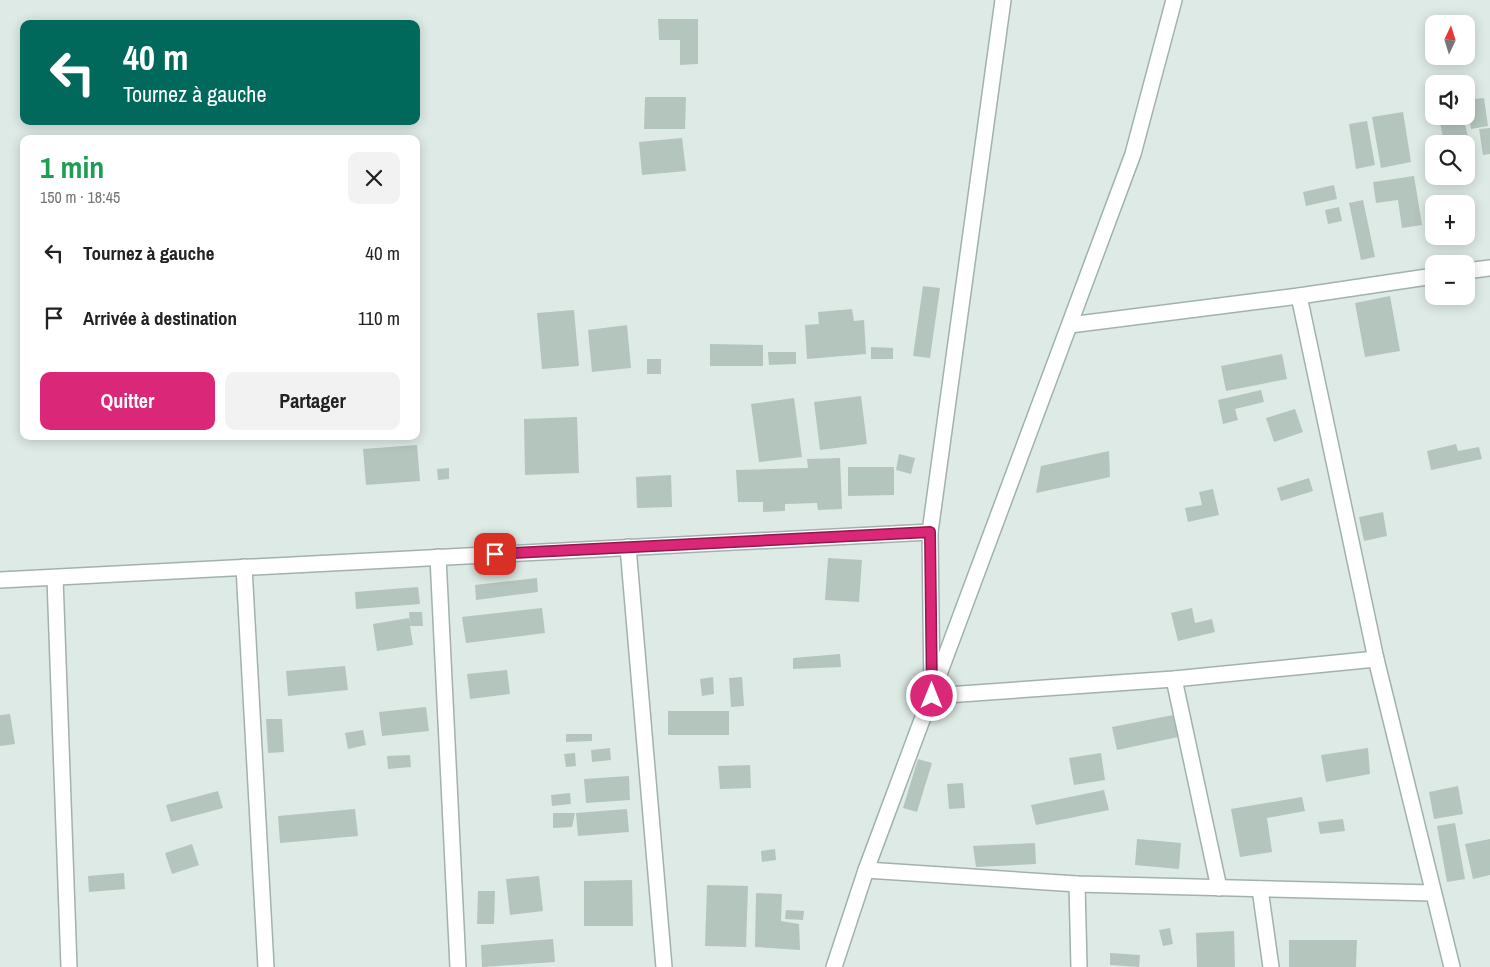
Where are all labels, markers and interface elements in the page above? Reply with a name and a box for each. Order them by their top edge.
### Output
north arrow [1425,15,1475,65]
map controls [1425,15,1475,305]
text: 40 m [123,34,188,81]
icon: left [40,40,105,105]
button: sound [1425,75,1475,125]
text: Tournez à gauche [123,79,266,109]
button: search [1425,135,1475,185]
text: 1 min [40,147,104,187]
button: close [348,152,400,204]
text: 150 m · 18:45 [40,186,120,208]
button: + [1425,195,1475,245]
icon: left [40,239,68,267]
text: Tournez à gauche [83,240,214,266]
text: 40 m [365,240,400,266]
button: − [1425,255,1475,305]
icon: arrive [40,304,68,332]
text: Arrivée à destination [83,305,237,331]
text: 110 m [358,305,400,331]
button: Quitter [40,372,215,430]
button: Partager [225,372,400,430]
pin [474,533,516,575]
icon: arrive [481,540,509,568]
position arrow [905,669,957,721]

